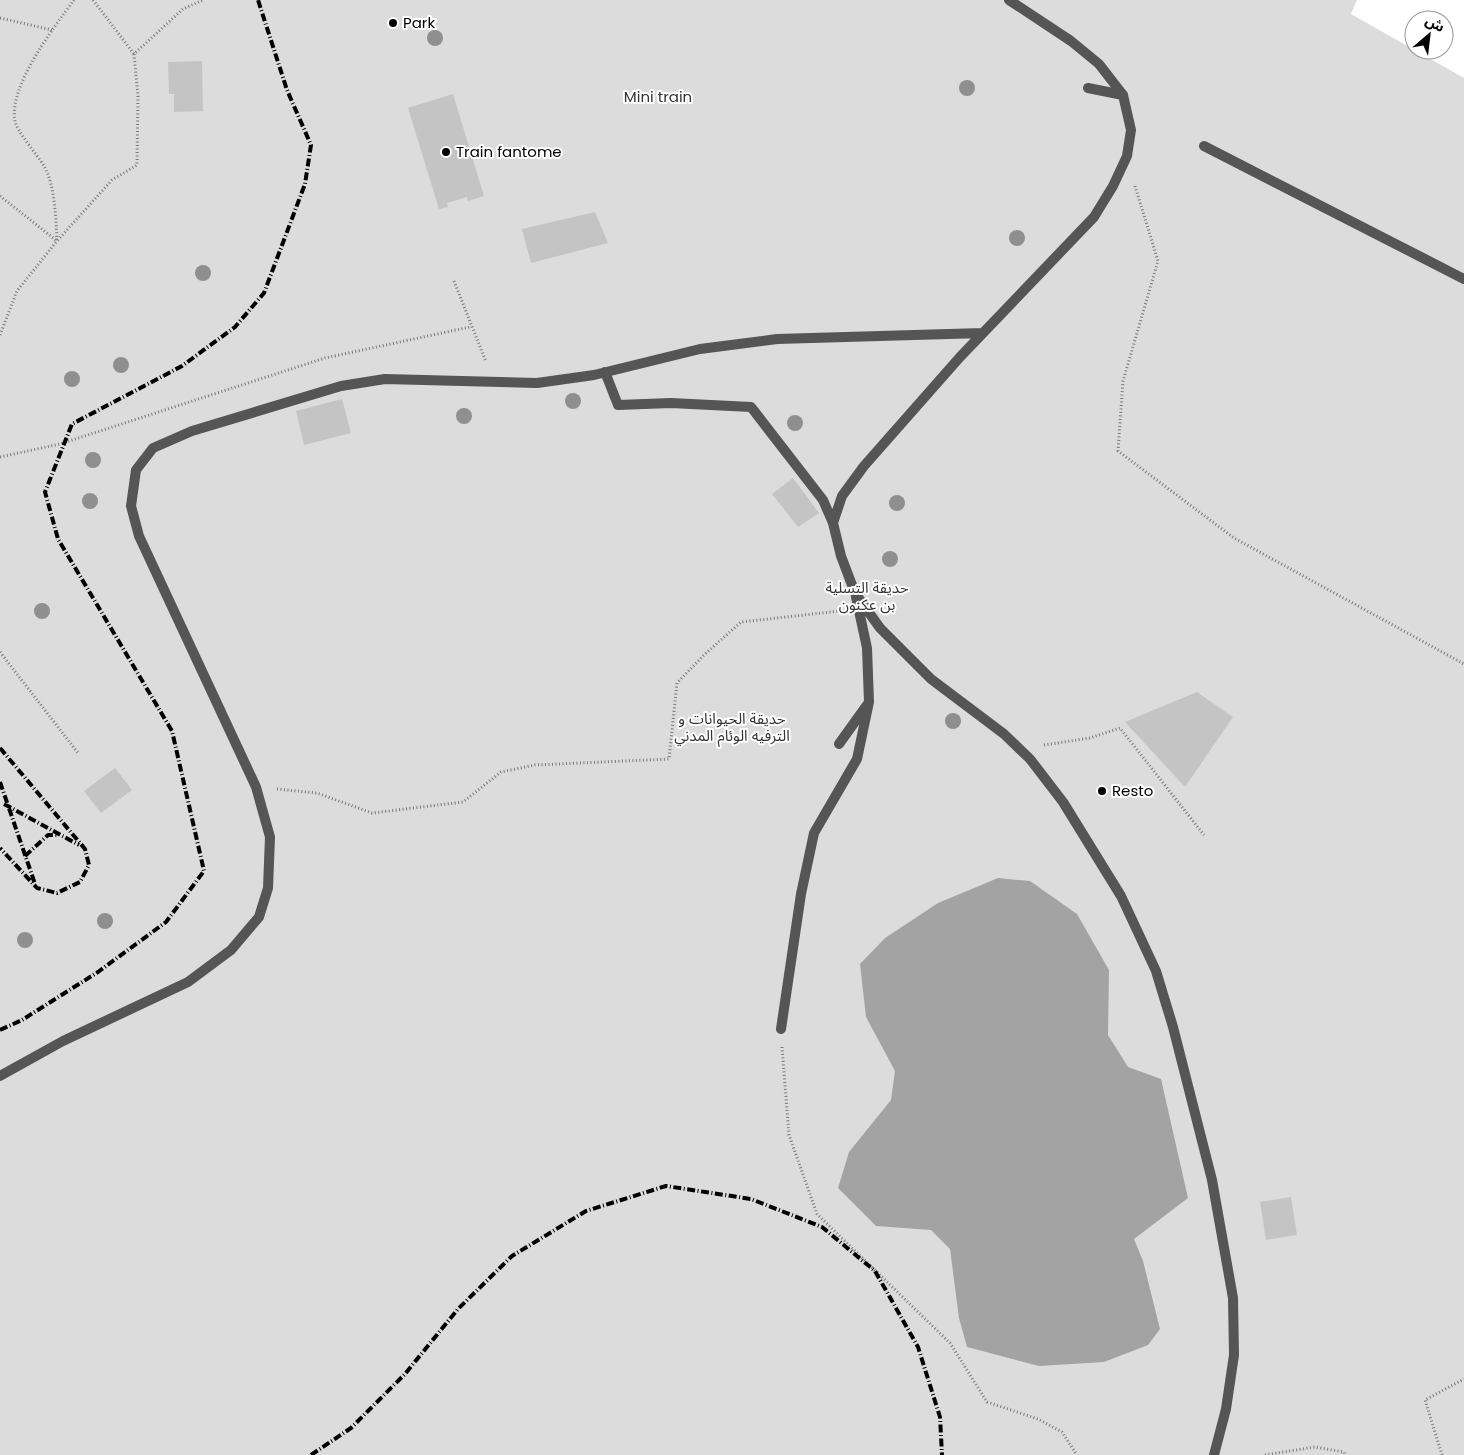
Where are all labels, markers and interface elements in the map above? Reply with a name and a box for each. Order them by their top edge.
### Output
north arrow [1404,10,1454,60]
text: ش [1422,10,1448,37]
place label: Park [403,12,435,33]
marker: Park [387,17,399,29]
park label: Mini train [624,86,692,107]
place label: Train fantome [456,141,562,162]
marker: Train fantome [440,146,452,158]
park label: حديقة التسلية بن عكنون [825,577,909,615]
park label: حديقة الحيوانات و الترفيه الوئام المدني [674,708,790,747]
place label: Resto [1112,780,1153,801]
marker: Resto [1096,785,1108,797]

